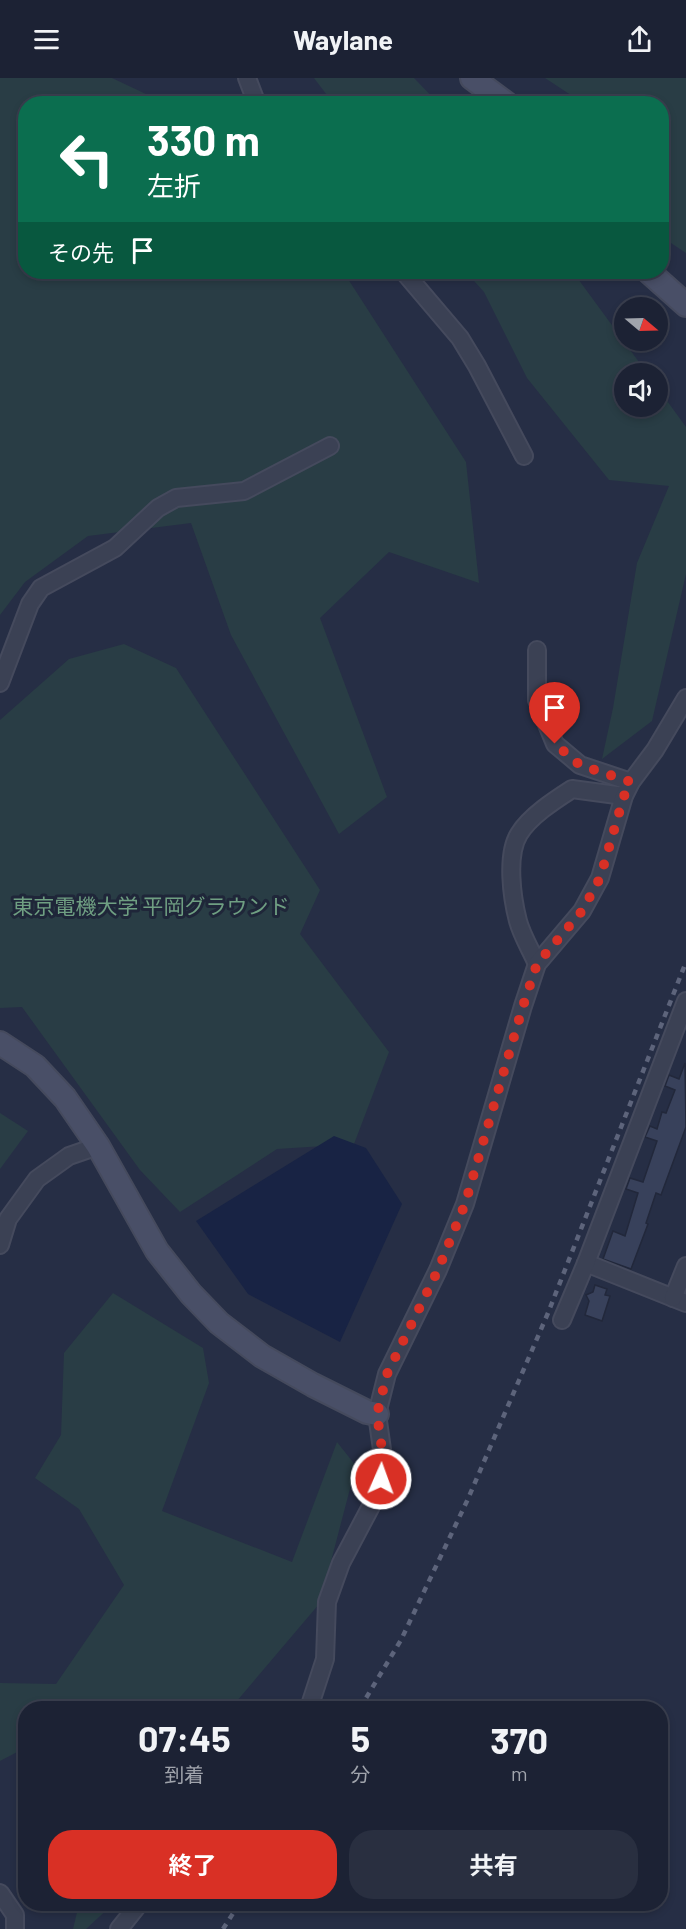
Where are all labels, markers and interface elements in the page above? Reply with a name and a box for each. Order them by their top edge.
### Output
icon: menu [30,23,63,56]
text: Waylane [293,23,393,55]
icon: share [623,23,656,56]
text: 330 m [147,114,260,164]
icon: left [48,120,126,198]
text: 左折 [147,169,201,201]
icon: arrive [126,234,159,267]
text: その先 [48,239,114,265]
north arrow [614,297,668,351]
map controls [614,297,668,417]
button: sound [614,363,668,417]
pin [529,682,580,744]
icon: arrive [538,691,571,724]
park label: 東京電機大学 平岡グラウンド [12,893,290,918]
position arrow [349,1447,413,1511]
text: 07:45 [138,1716,231,1759]
text: 5 [351,1716,370,1759]
text: 370 [490,1718,548,1761]
text: m [511,1761,527,1785]
text: 到着 [164,1762,204,1786]
text: 分 [350,1762,370,1786]
button: 終了 [48,1830,337,1899]
button: 共有 [349,1830,638,1899]

